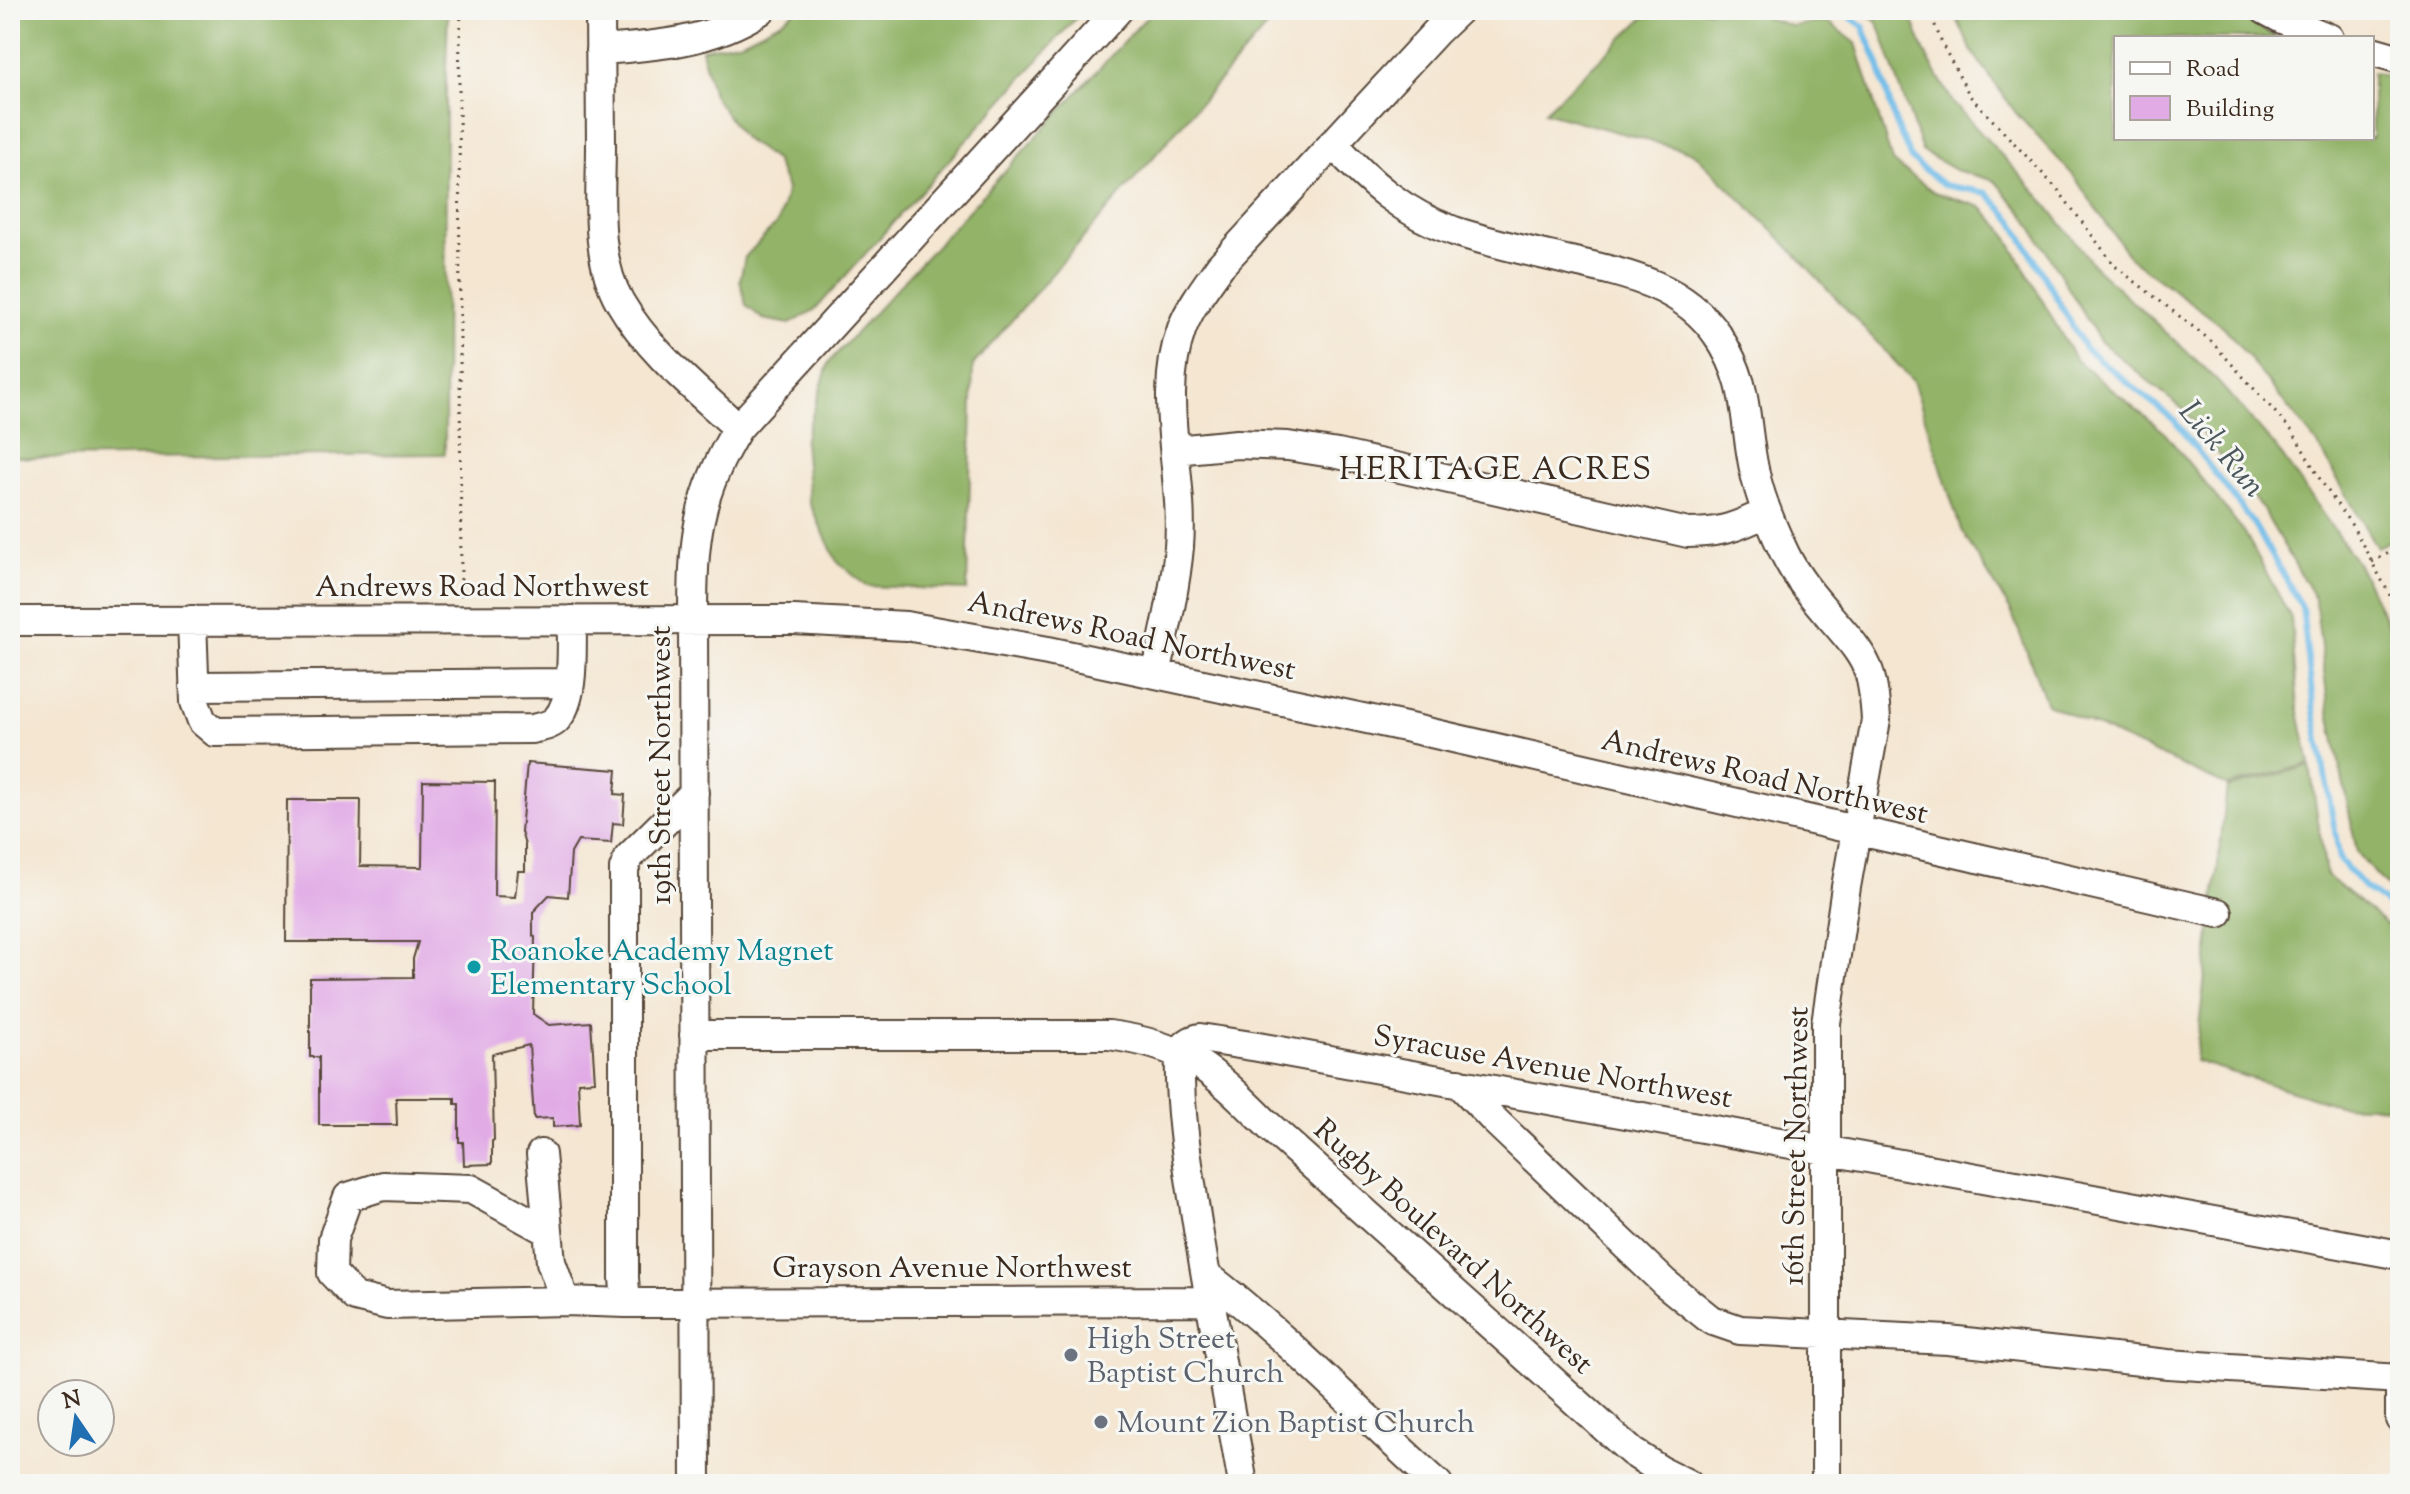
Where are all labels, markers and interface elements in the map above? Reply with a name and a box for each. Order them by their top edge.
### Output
legend [2114,36,2374,140]
text: Road [2186,53,2240,87]
text: Building [2186,93,2275,127]
water label: Lick Run [2166,391,2275,509]
district label: HERITAGE ACRES [1339,448,1653,494]
street label: Andrews Road Northwest [315,567,649,610]
street label: Andrews Road Northwest [964,582,1299,693]
street label: 19th Street Northwest [641,626,684,904]
street label: Andrews Road Northwest [1597,720,1932,837]
place label: Roanoke Academy Magnet Elementary School [490,931,834,1008]
marker: Roanoke Academy Magnet Elementary School [465,958,483,976]
street label: 16th Street Northwest [1774,1006,1821,1286]
street label: Syracuse Avenue Northwest [1370,1016,1735,1121]
street label: Rugby Boulevard Northwest [1303,1110,1602,1385]
street label: Grayson Avenue Northwest [772,1248,1132,1291]
place label: High Street Baptist Church [1087,1319,1285,1396]
marker: High Street Baptist Church [1062,1346,1080,1364]
north arrow [36,1378,116,1458]
text: N [60,1384,85,1419]
place label: Mount Zion Baptist Church [1117,1403,1475,1446]
marker: Mount Zion Baptist Church [1092,1413,1110,1431]

